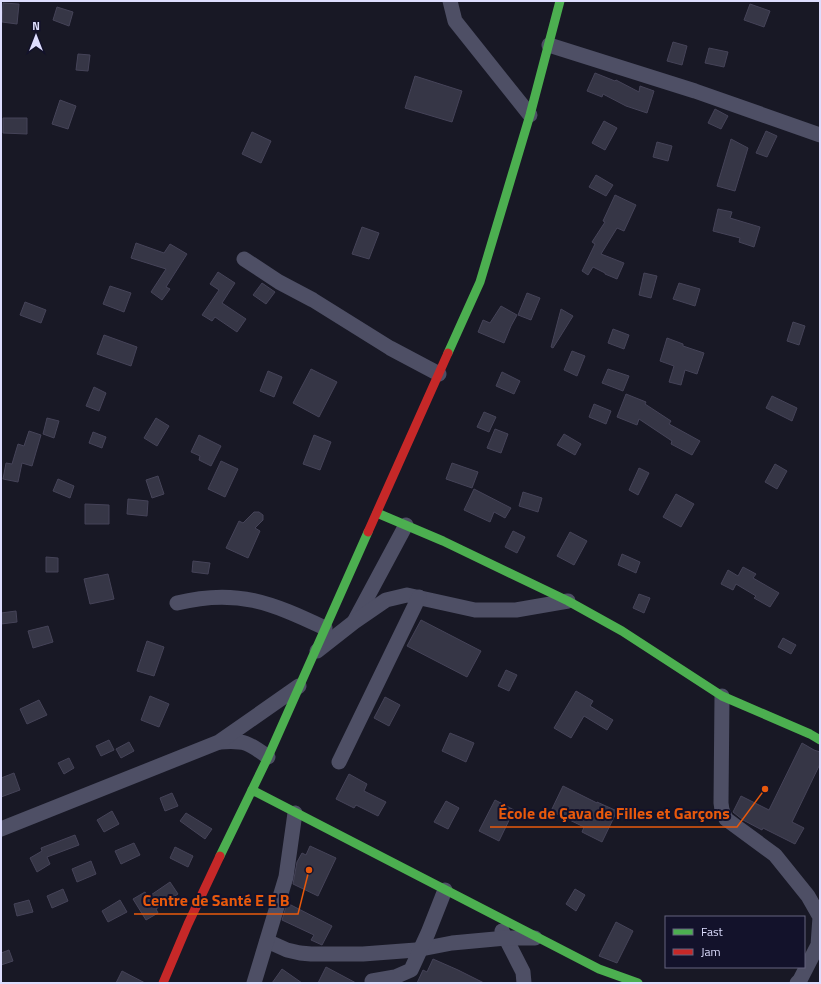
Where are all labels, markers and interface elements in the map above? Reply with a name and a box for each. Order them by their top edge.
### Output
north arrow [16,16,56,56]
text: N [32,18,40,34]
callout: École de Çava de Filles et Garçons [490,799,737,827]
text: École de Çava de Filles et Garçons [498,801,730,825]
callout: Centre de Santé E E B [134,886,298,914]
text: Centre de Santé E E B [142,888,290,912]
legend [665,916,805,968]
text: Fast [701,922,724,941]
text: Jam [701,942,721,961]

